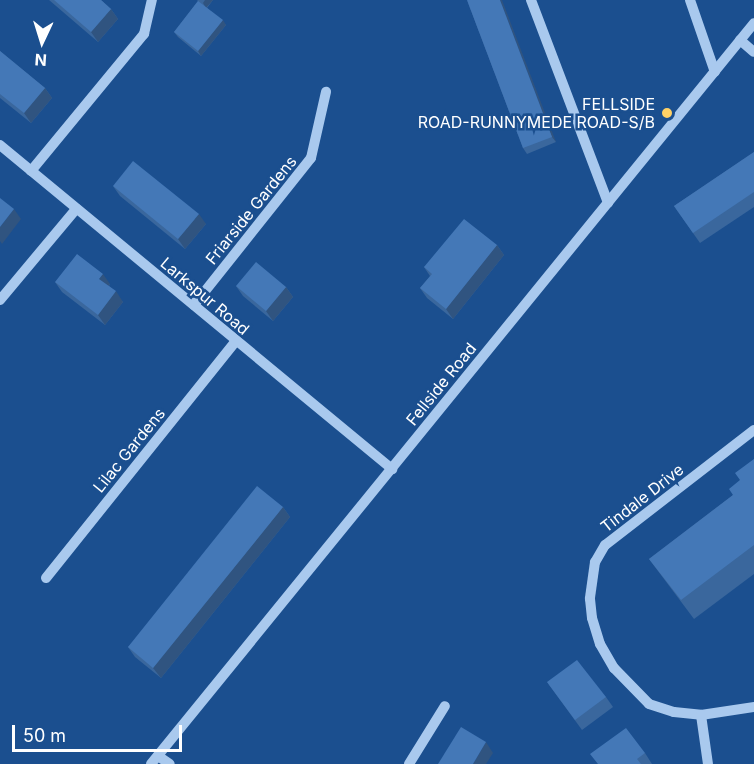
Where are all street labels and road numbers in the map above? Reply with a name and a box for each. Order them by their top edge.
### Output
street label: Friarside Gardens [201,152,301,268]
street label: Larkspur Road [157,253,253,339]
street label: Fellside Road [402,339,480,429]
street label: Lilac Gardens [89,404,169,496]
street label: Tindale Drive [597,460,687,536]

